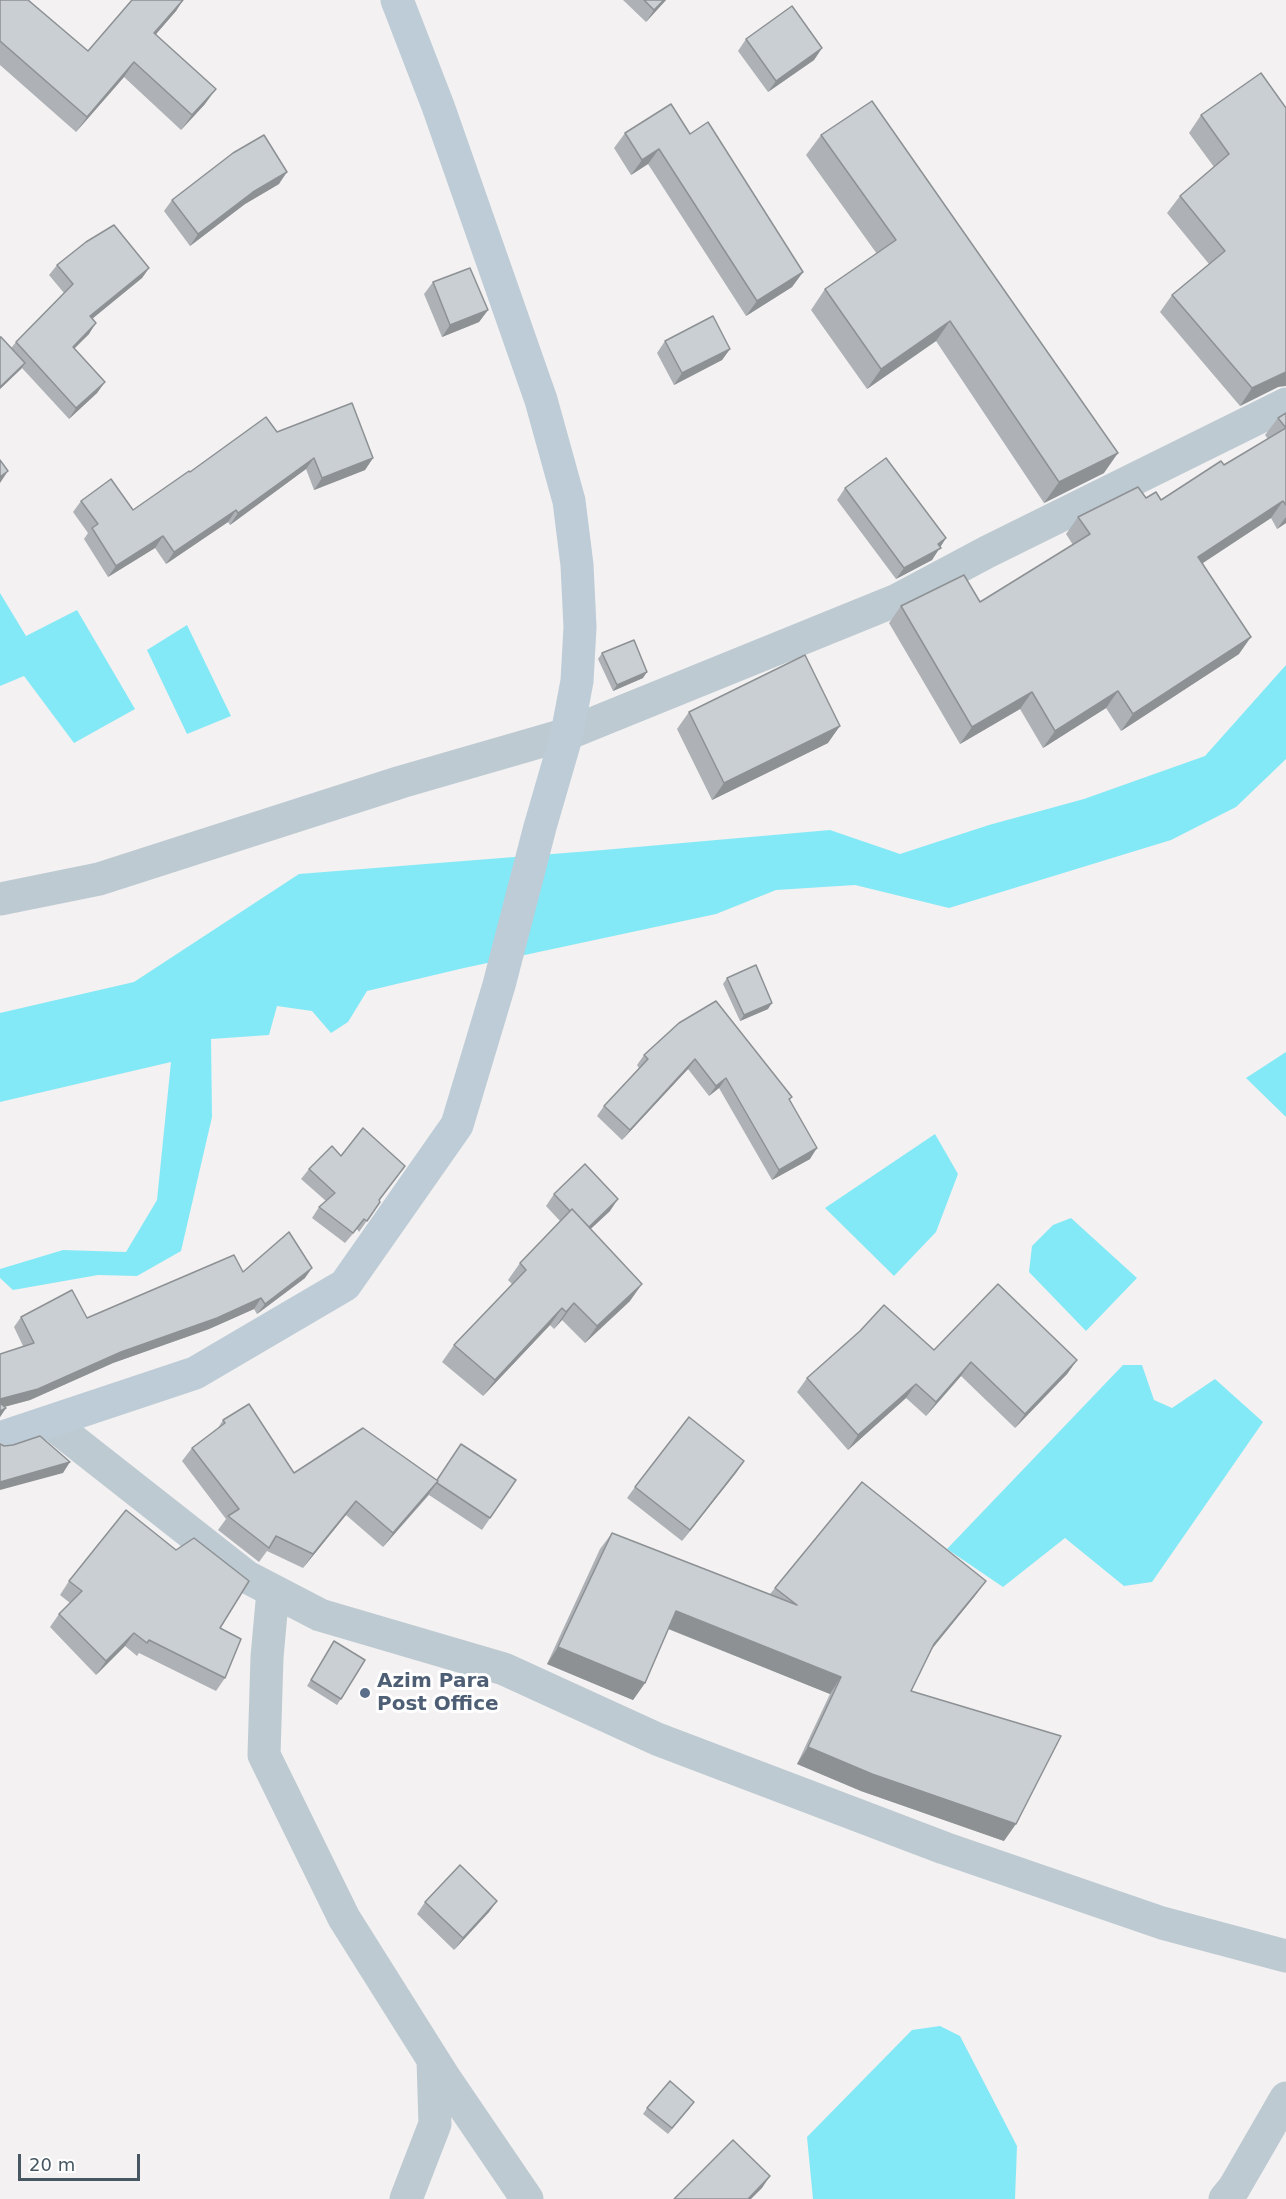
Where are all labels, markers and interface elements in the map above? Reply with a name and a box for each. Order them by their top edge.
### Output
place label: Azim Para Post Office [377,1670,499,1717]
marker: Azim Para Post Office [358,1686,372,1700]
scale bar [21,2142,142,2180]
text: 20 m [29,2154,75,2175]

